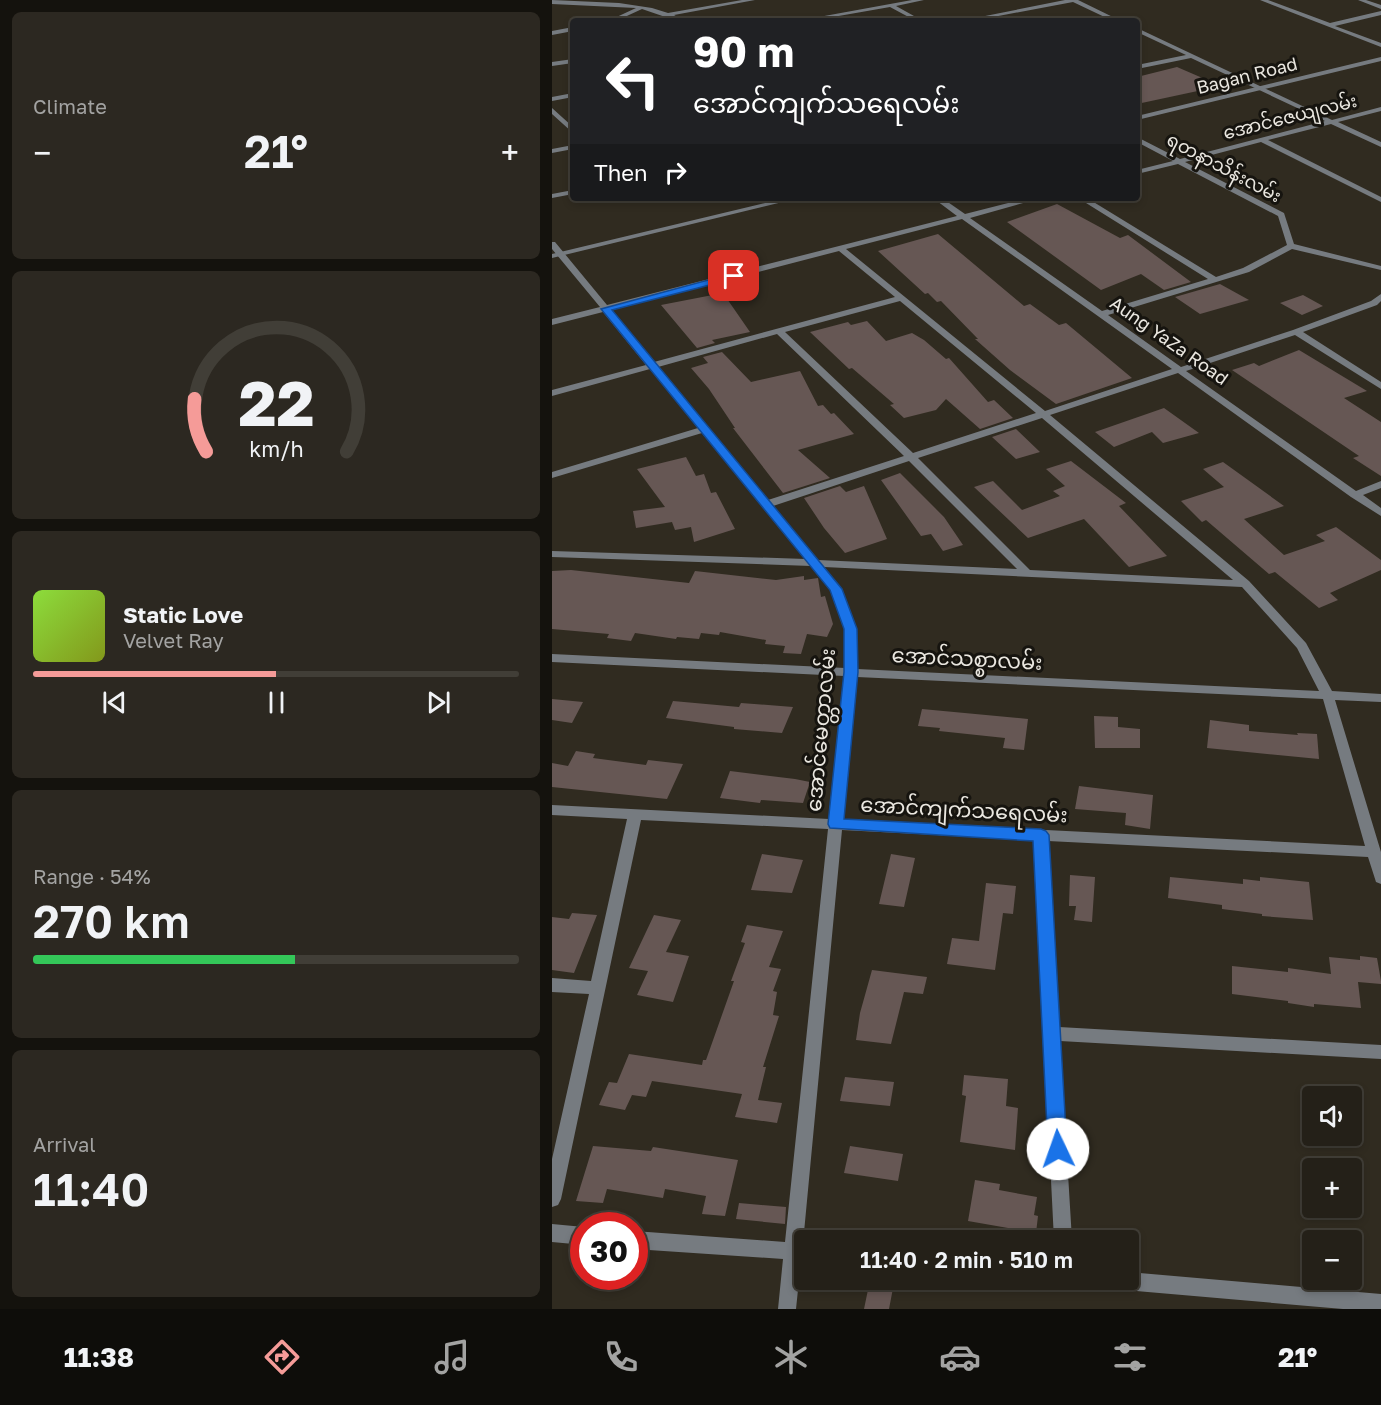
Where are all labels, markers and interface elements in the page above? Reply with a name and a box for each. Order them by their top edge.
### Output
text: 90 m [693,26,794,76]
icon: left [594,42,672,120]
street label: Bagan Road [1194,52,1299,98]
text: အောင်ကျက်သရေလမ်း [693,87,960,119]
street label: အောင်ဇေယျလမ်း [1220,88,1360,148]
text: Climate [33,94,107,118]
text: 21° [244,124,308,178]
street label: ရတနာသိန်းလမ်း [1161,126,1286,211]
text: − [33,133,51,172]
text: + [501,133,519,172]
icon: right [659,156,692,189]
text: Then [594,159,647,186]
pin [708,250,759,301]
icon: arrive [717,259,750,292]
street label: Aung YaZa Road [1106,291,1233,389]
text: 22 [238,365,314,440]
text: km/h [249,437,303,463]
text: Static Love [123,601,243,628]
text: Velvet Ray [123,628,224,652]
street label: အောင်သစ္စာလမ်း [891,639,1043,680]
street label: အောင်မေတ္တာလမ်း [798,647,845,813]
icon: previous [98,686,131,719]
icon: pause [260,686,293,719]
icon: next [422,686,455,719]
street label: အောင်ကျက်သရေလမ်း [859,789,1068,833]
text: Range · 54% [33,864,151,888]
text: 270 km [33,894,190,948]
map controls [1302,1086,1362,1290]
button: sound [1302,1086,1362,1146]
position arrow [1026,1117,1090,1181]
text: Arrival [33,1132,96,1156]
button: + [1302,1158,1362,1218]
text: 11:40 [33,1162,149,1216]
speed limit sign: 30 [570,1212,648,1290]
button: − [1302,1230,1362,1290]
text: 11:40 · 2 min · 510 m [860,1246,1073,1273]
icon: directions [261,1336,303,1378]
icon: music [431,1336,473,1378]
icon: phone [600,1336,642,1378]
icon: climate [770,1336,812,1378]
icon: car [939,1336,981,1378]
icon: filters [1109,1336,1151,1378]
text: 11:38 [64,1341,134,1373]
text: 21° [1278,1341,1317,1373]

